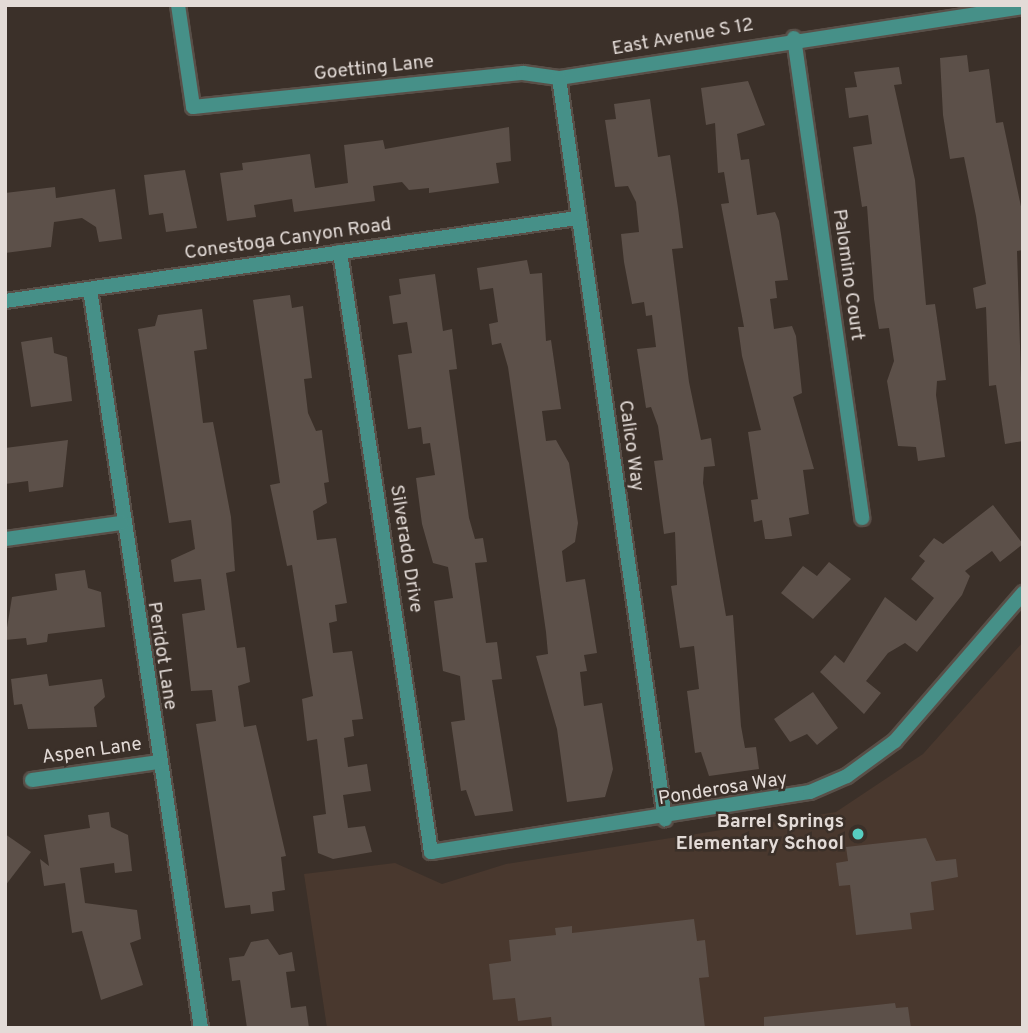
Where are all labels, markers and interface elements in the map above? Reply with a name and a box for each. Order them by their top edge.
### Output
street label: East Avenue S 12 [610,14,756,62]
street label: Goetting Lane [313,51,435,87]
street label: Palomino Court [826,208,868,342]
street label: Conestoga Canyon Road [183,214,393,266]
street label: Calico Way [612,399,648,493]
street label: Silverado Drive [384,483,426,615]
street label: Peridot Lane [141,600,181,712]
street label: Aspen Lane [41,734,143,770]
street label: Ponderosa Way [657,769,789,811]
place label: Barrel Springs Elementary School [676,812,844,856]
marker: Barrel Springs Elementary School [850,826,866,842]

